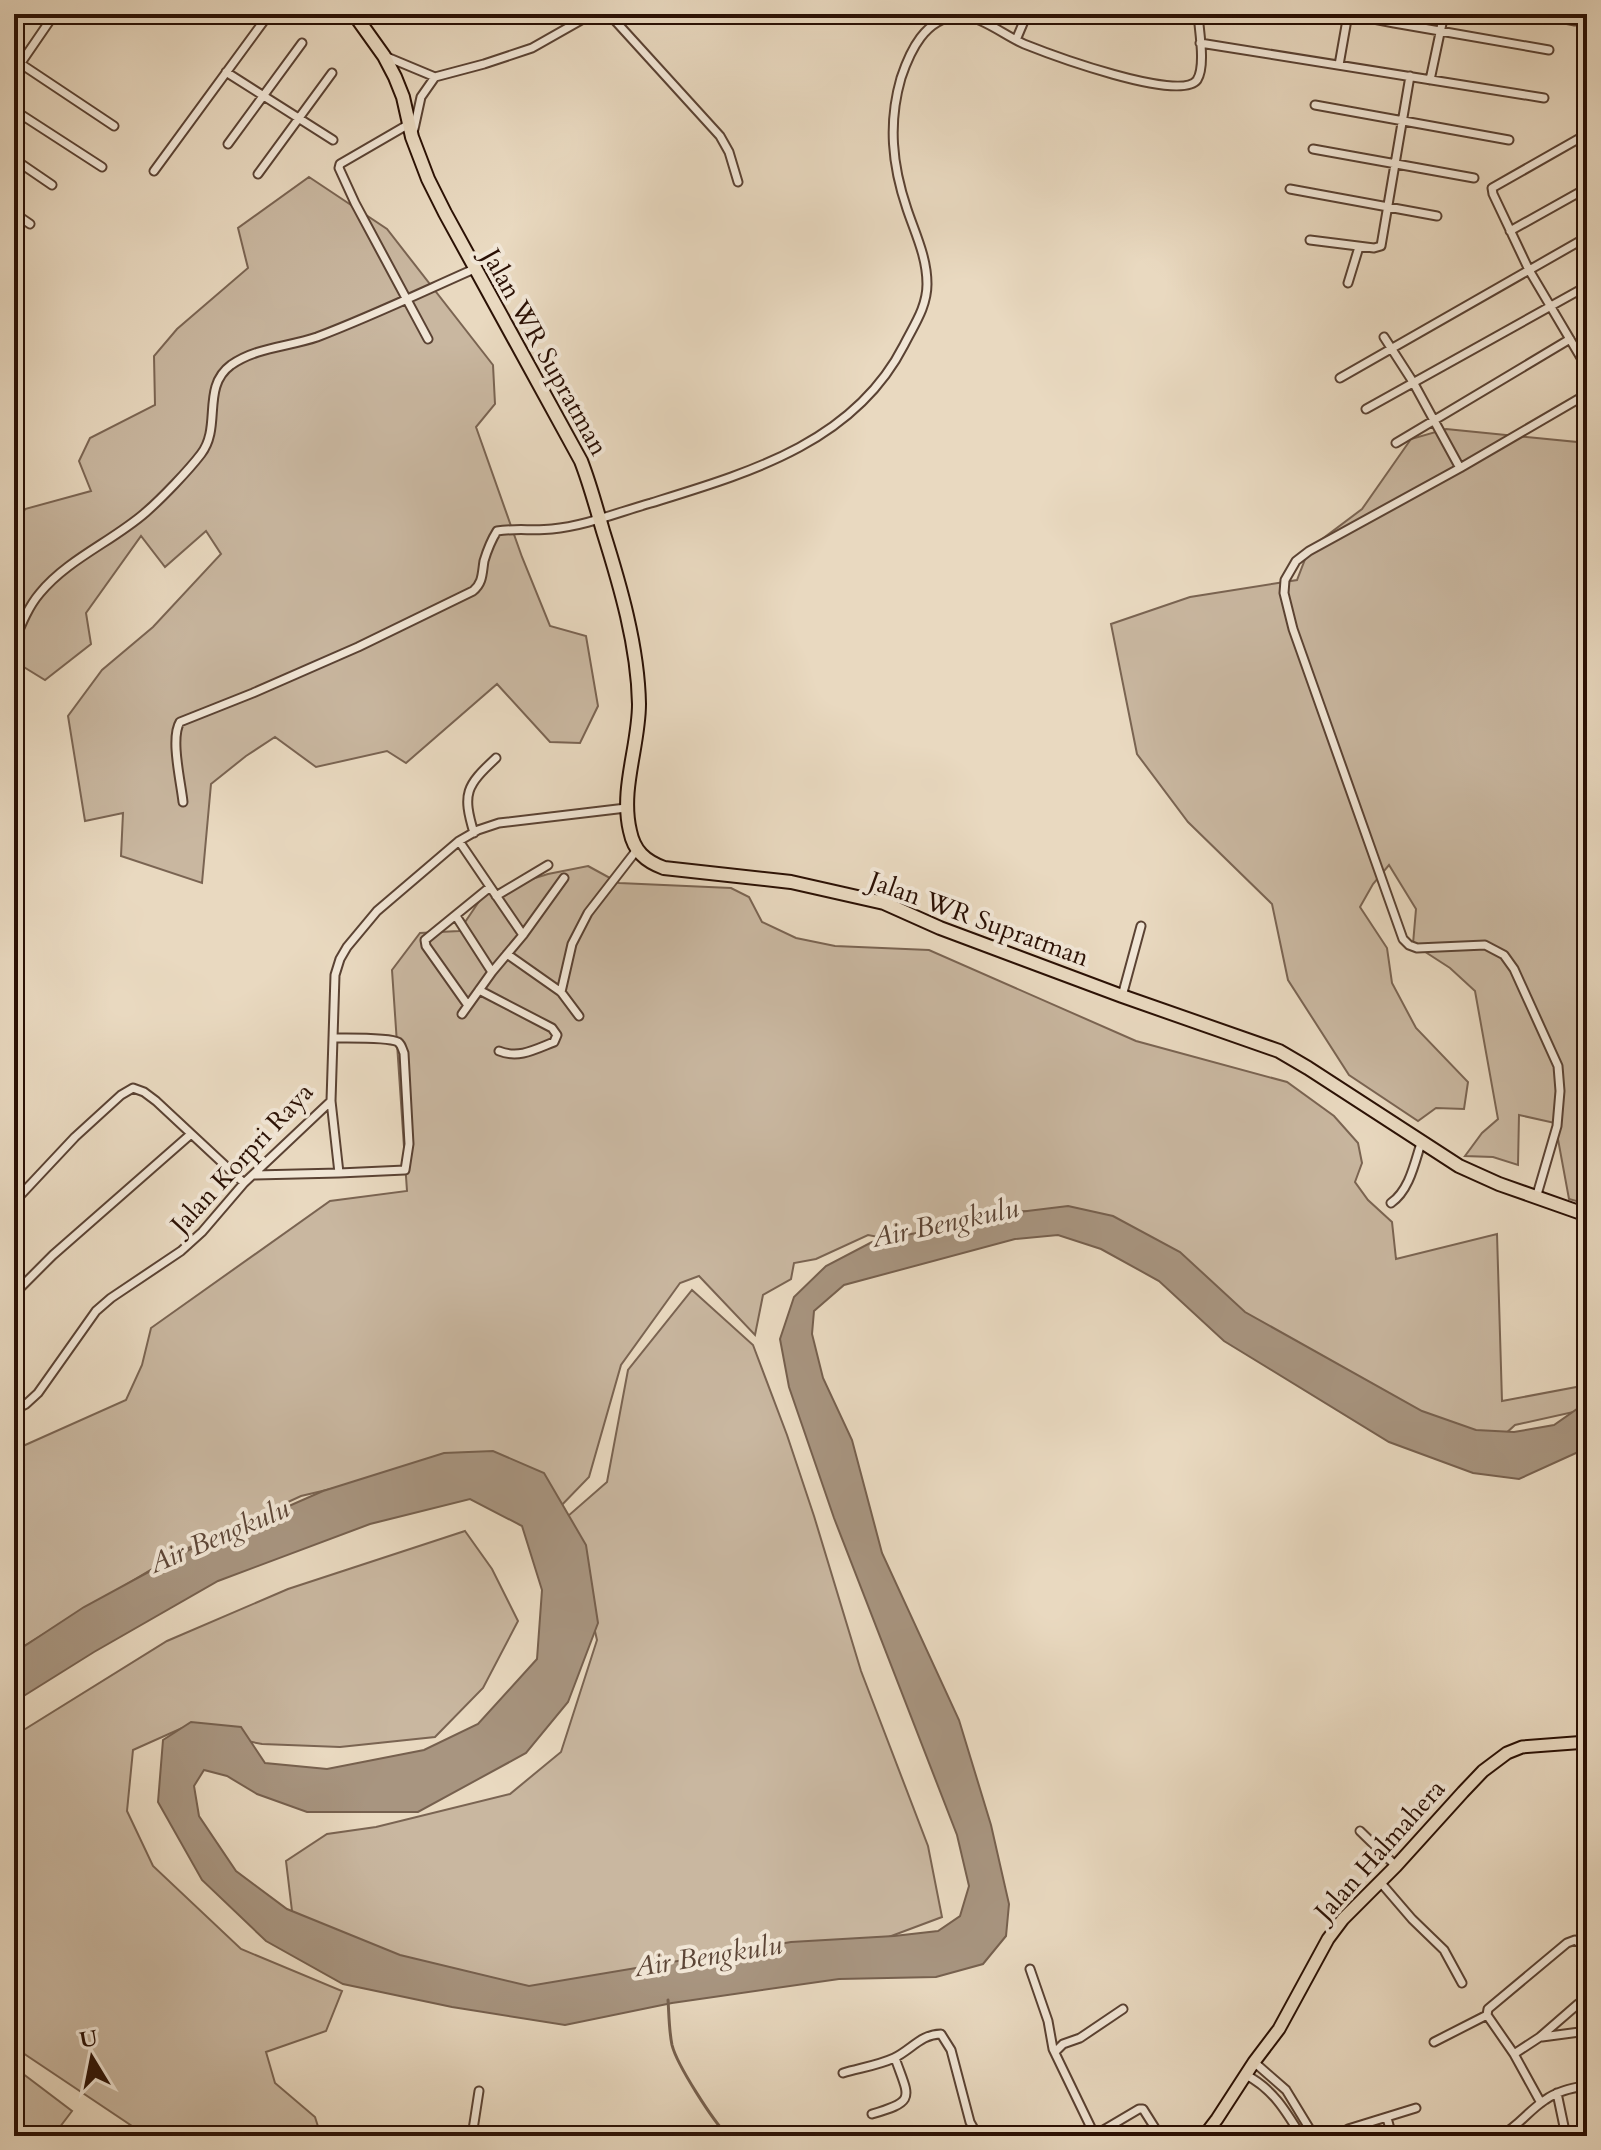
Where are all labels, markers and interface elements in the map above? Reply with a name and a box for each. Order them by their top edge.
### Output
street label: Jalan WR Supratman [472,239,617,462]
street label: Jalan WR Supratman [861,862,1094,975]
street label: Jalan Korpri Raya [160,1075,321,1244]
water label: Air Bengkulu [867,1189,1022,1257]
water label: Air Bengkulu [142,1489,295,1583]
street label: Jalan Halmahera [1304,1772,1453,1931]
water label: Air Bengkulu [630,1926,785,1987]
north arrow [52,2018,132,2098]
text: U [77,2023,100,2056]

